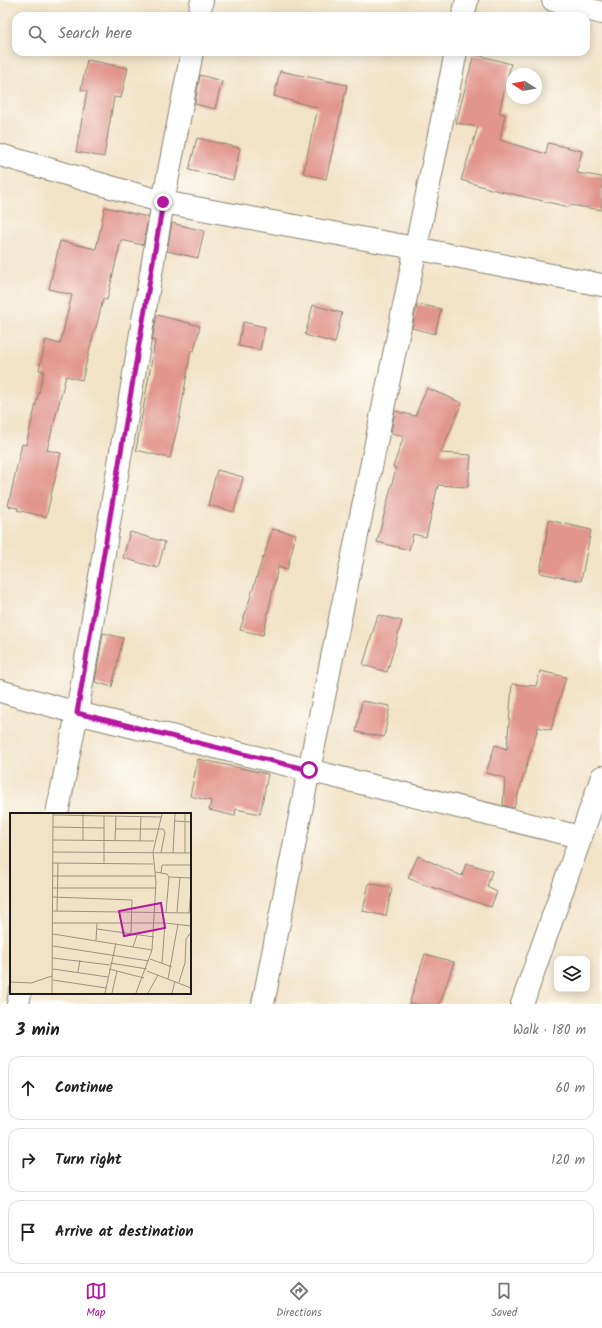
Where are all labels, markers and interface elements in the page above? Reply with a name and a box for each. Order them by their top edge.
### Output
search box [12,12,590,56]
text: Search here [58,22,132,46]
icon: search [26,23,48,45]
north arrow [506,68,542,104]
route end [154,193,172,211]
route start [300,761,318,779]
inset map [10,813,191,994]
map controls [554,956,590,992]
button: layers [554,956,590,992]
text: 3 min [16,1017,60,1044]
text: Walk · 180 m [513,1020,586,1041]
text: Continue [55,1076,113,1100]
icon: ahead [17,1077,39,1099]
text: 60 m [556,1078,585,1099]
text: Turn right [55,1148,122,1172]
icon: right [17,1149,39,1171]
text: 120 m [551,1150,585,1171]
text: Arrive at destination [55,1220,194,1244]
icon: arrive [17,1221,39,1243]
tab: Map [85,1280,107,1322]
tab: Directions [276,1280,322,1322]
tab: Saved [491,1280,517,1322]

